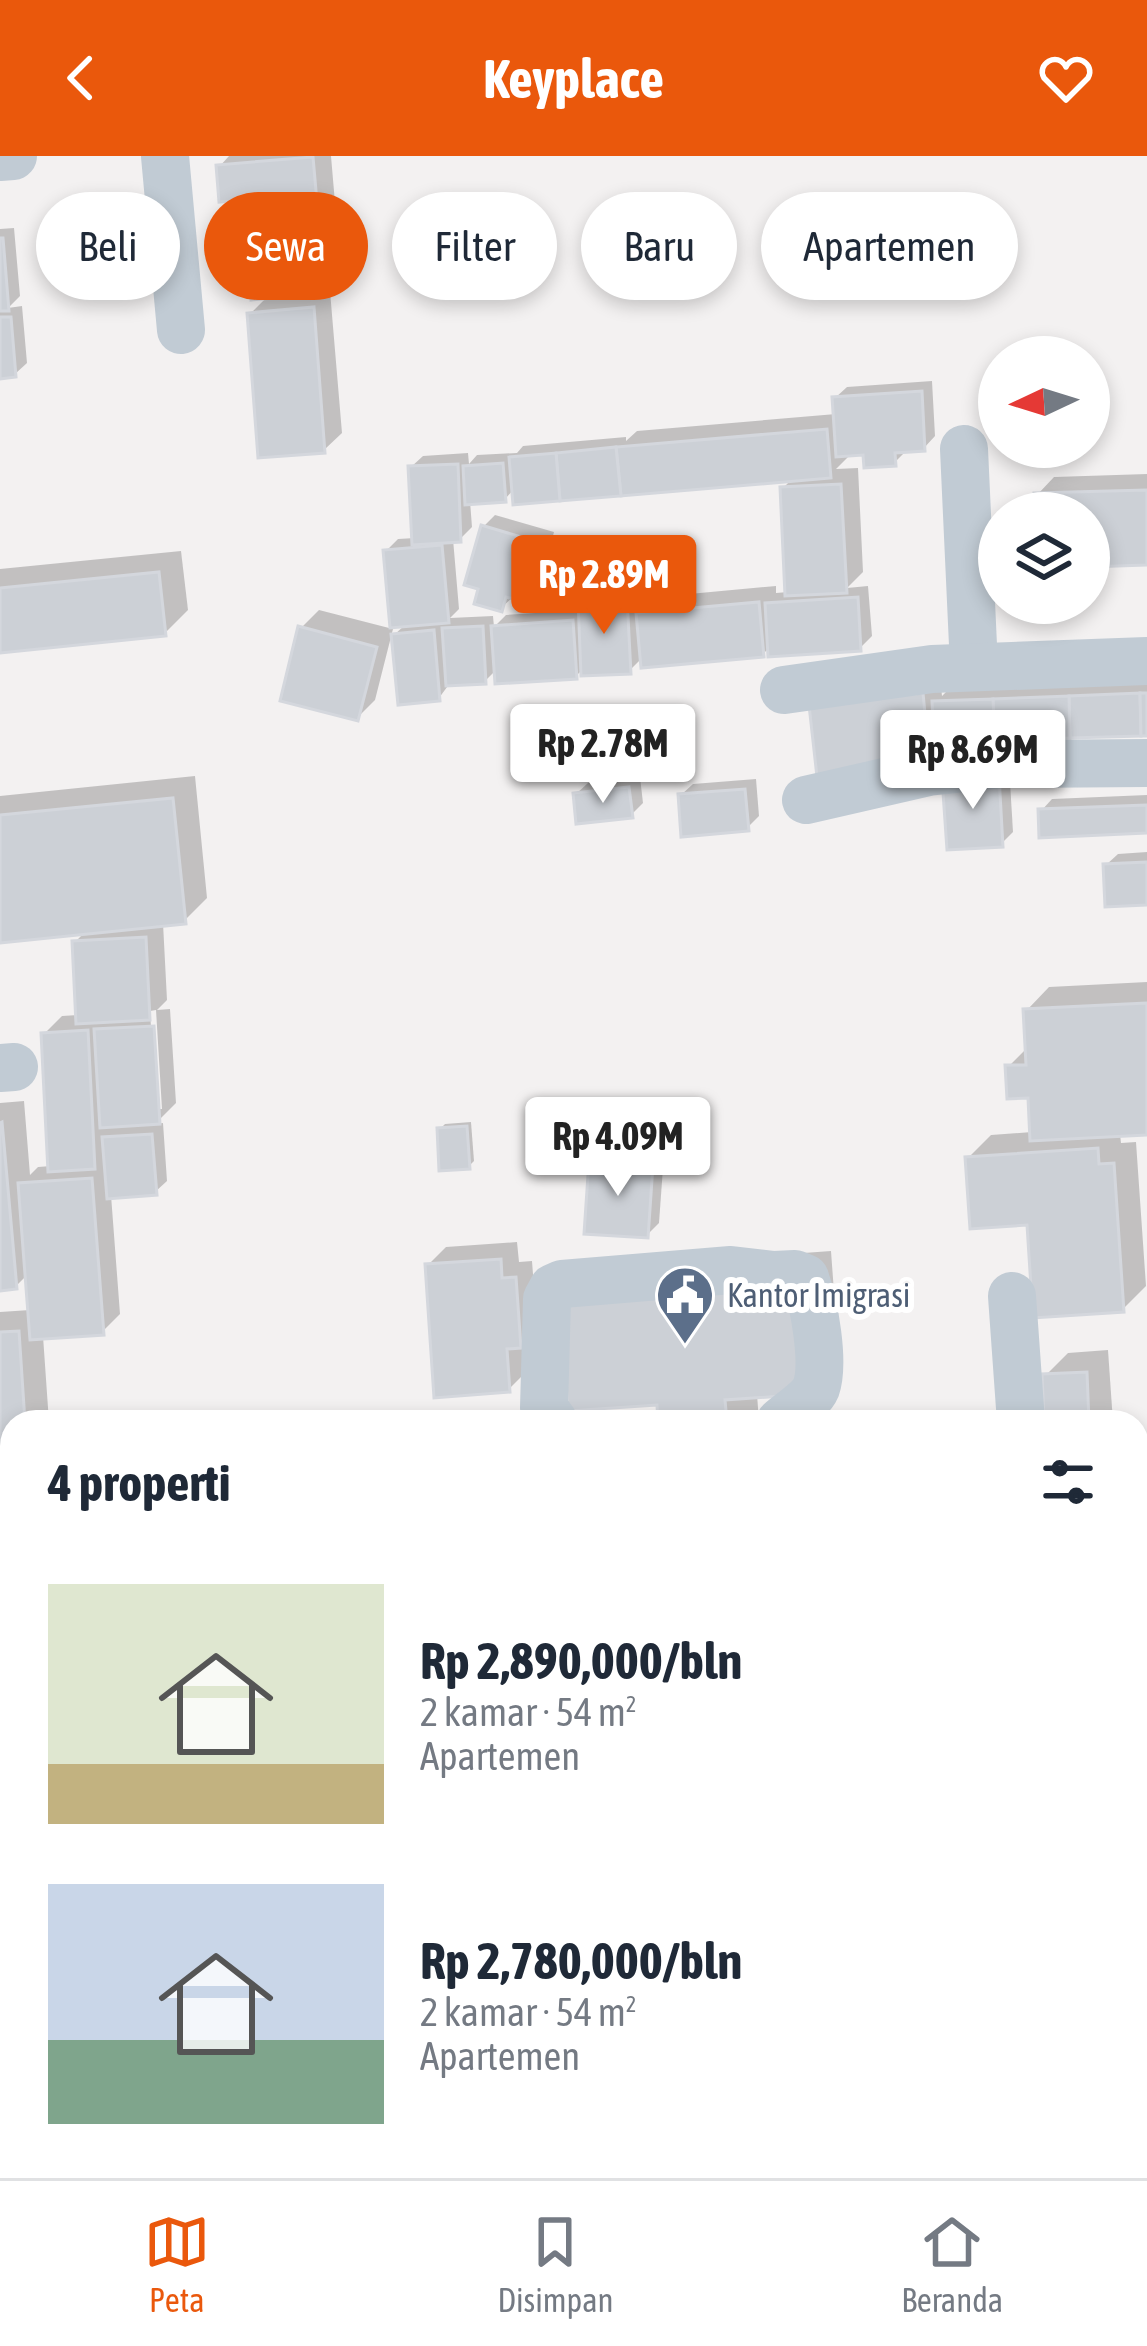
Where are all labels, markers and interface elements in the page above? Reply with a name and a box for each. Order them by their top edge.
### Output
icon: back [48,45,114,111]
icon: heart [1033,45,1099,111]
text: Keyplace [483,48,664,109]
chip: Beli [36,192,180,300]
chip: Sewa [204,192,368,300]
chip: Filter [392,192,557,300]
chip: Baru [581,192,737,300]
chip: Apartemen [761,192,1018,300]
north arrow [978,336,1110,468]
map controls [978,336,1110,624]
button: layers [978,492,1110,624]
pin: Rp 2.89M [480,535,728,637]
text: Rp 2.89M [538,552,670,596]
pin: Rp 2.78M [479,704,727,806]
pin: Rp 8.69M [849,710,1097,812]
text: Rp 2.78M [537,721,669,765]
text: Rp 8.69M [907,727,1039,771]
pin: Rp 4.09M [494,1097,742,1199]
text: Rp 4.09M [552,1114,684,1158]
public building icon: Kantor Imigrasi [654,1264,716,1346]
place label: Kantor Imigrasi [727,1276,910,1314]
icon: filters [1035,1449,1101,1515]
text: 4 properti [48,1453,230,1512]
text: Rp 2,890,000/bln [420,1631,742,1690]
icon: home [144,1632,288,1776]
text: 2 kamar · 54 m² [420,1690,637,1734]
text: Apartemen [420,1734,580,1778]
text: Rp 2,780,000/bln [420,1931,742,1990]
icon: home [144,1932,288,2076]
text: 2 kamar · 54 m² [420,1990,637,2034]
text: Apartemen [420,2034,580,2078]
tab: Peta [144,2209,210,2319]
tab: Disimpan [497,2209,614,2319]
tab: Beranda [901,2209,1003,2319]

